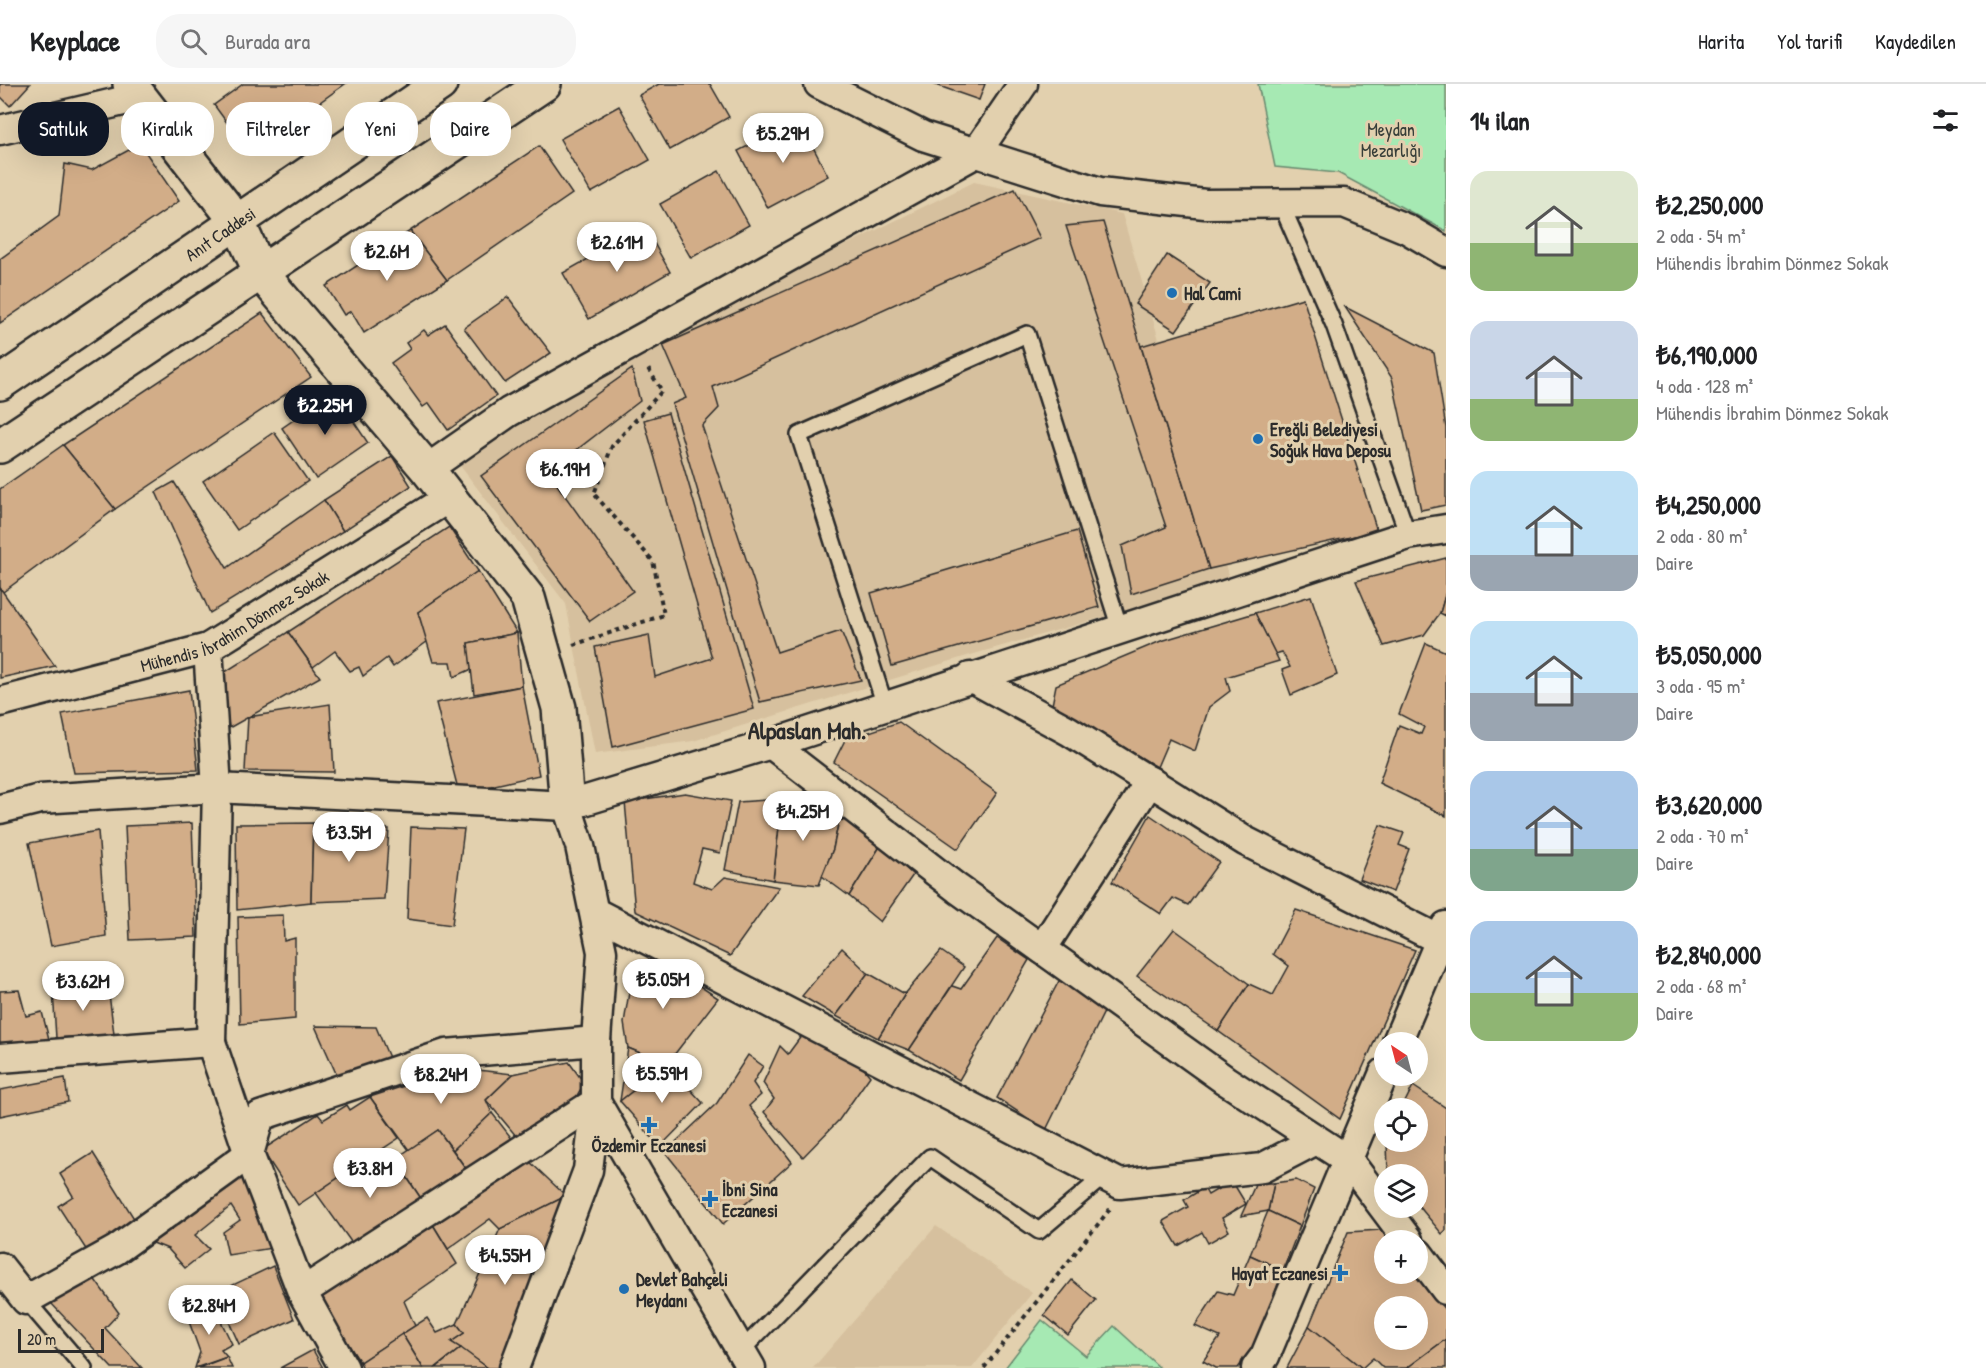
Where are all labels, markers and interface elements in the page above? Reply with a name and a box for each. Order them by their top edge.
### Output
search box [156,14,576,68]
text: Keyplace [30,22,120,60]
icon: search [177,25,210,58]
text: Burada ara [225,26,310,56]
text: Harita [1698,27,1744,56]
text: Yol tarifi [1777,27,1842,56]
text: Kaydedilen [1875,27,1956,56]
chip: Satılık [18,102,109,156]
chip: Kiralık [121,102,214,156]
chip: Filtreler [226,102,332,156]
chip: Yeni [344,102,418,156]
chip: Daire [430,102,511,156]
text: 14 ilan [1470,103,1530,138]
icon: filters [1929,104,1962,137]
pin: ₺5.29M [734,113,832,164]
park label: Meydan Mezarlığı [1361,117,1421,163]
text: ₺5.29M [757,119,809,146]
text: ₺2,250,000 [1656,187,1763,222]
icon: home [1518,195,1590,267]
street label: Anıt Caddesi [180,201,260,266]
pin: ₺2.61M [568,222,666,273]
text: 2 oda · 54 m² [1656,222,1746,249]
text: ₺2.61M [591,228,643,255]
pin: ₺2.6M [345,231,429,282]
text: ₺2.6M [365,237,409,264]
text: Mühendis İbrahim Dönmez Sokak [1656,249,1888,276]
place label: Hal Cami [1184,281,1242,306]
marker: Hal Cami [1165,286,1179,300]
text: ₺6,190,000 [1656,337,1757,372]
icon: home [1518,345,1590,417]
text: 4 oda · 128 m² [1656,372,1753,399]
pin: ₺2.25M [276,385,374,436]
text: ₺2.25M [298,391,352,418]
text: Mühendis İbrahim Dönmez Sokak [1656,399,1888,426]
place label: Ereğli Belediyesi Soğuk Hava Deposu [1270,417,1392,464]
marker: Ereğli Belediyesi Soğuk Hava Deposu [1251,432,1265,446]
pin: ₺6.19M [516,449,614,500]
text: ₺6.19M [540,455,590,482]
text: ₺4,250,000 [1656,487,1761,522]
icon: home [1518,495,1590,567]
text: 2 oda · 80 m² [1656,522,1747,549]
text: Daire [1656,549,1693,576]
street label: Mühendis İbrahim Dönmez Sokak [137,563,334,678]
text: ₺5,050,000 [1656,637,1762,672]
icon: home [1518,645,1590,717]
text: 3 oda · 95 m² [1656,672,1745,699]
text: Daire [1656,699,1693,726]
district label: Alpaslan Mah. [748,714,866,747]
text: ₺3,620,000 [1656,787,1762,822]
pin: ₺4.25M [754,791,852,842]
icon: home [1518,795,1590,867]
text: ₺4.25M [777,797,829,824]
pin: ₺3.5M [307,812,391,863]
text: ₺3.5M [326,818,372,845]
text: 2 oda · 70 m² [1656,822,1749,849]
text: Daire [1656,849,1693,876]
text: ₺2,840,000 [1656,937,1761,972]
icon: home [1518,945,1590,1017]
pin: ₺5.05M [614,959,712,1010]
pin: ₺3.62M [34,961,132,1012]
text: ₺5.05M [636,965,690,992]
text: ₺3.62M [56,967,110,994]
text: 2 oda · 68 m² [1656,972,1746,999]
text: Daire [1656,999,1693,1026]
north arrow [1374,1032,1428,1086]
map controls [1374,1032,1428,1350]
pin: ₺5.59M [613,1053,711,1104]
pin: ₺8.24M [392,1054,490,1105]
text: ₺5.59M [636,1059,688,1086]
text: ₺8.24M [414,1060,468,1087]
button: locate [1374,1098,1428,1152]
marker: Özdemir Eczanesi [642,1118,656,1132]
place label: Özdemir Eczanesi [591,1133,707,1158]
pin: ₺3.8M [328,1148,412,1199]
text: ₺3.8M [347,1154,393,1181]
button: layers [1374,1164,1428,1218]
place label: İbni Sina Eczanesi [722,1177,778,1223]
marker: İbni Sina Eczanesi [703,1192,717,1206]
button: + [1374,1230,1428,1284]
pin: ₺4.55M [456,1235,554,1286]
text: ₺4.55M [479,1241,531,1268]
place label: Hayat Eczanesi [1232,1261,1328,1287]
marker: Hayat Eczanesi [1333,1266,1347,1280]
place label: Devlet Bahçeli Meydanı [636,1267,728,1314]
marker: Devlet Bahçeli Meydanı [617,1282,631,1296]
pin: ₺2.84M [160,1285,258,1336]
text: ₺2.84M [182,1291,236,1318]
button: − [1374,1296,1428,1350]
scale bar [18,1326,104,1354]
text: 20 m [27,1328,56,1350]

